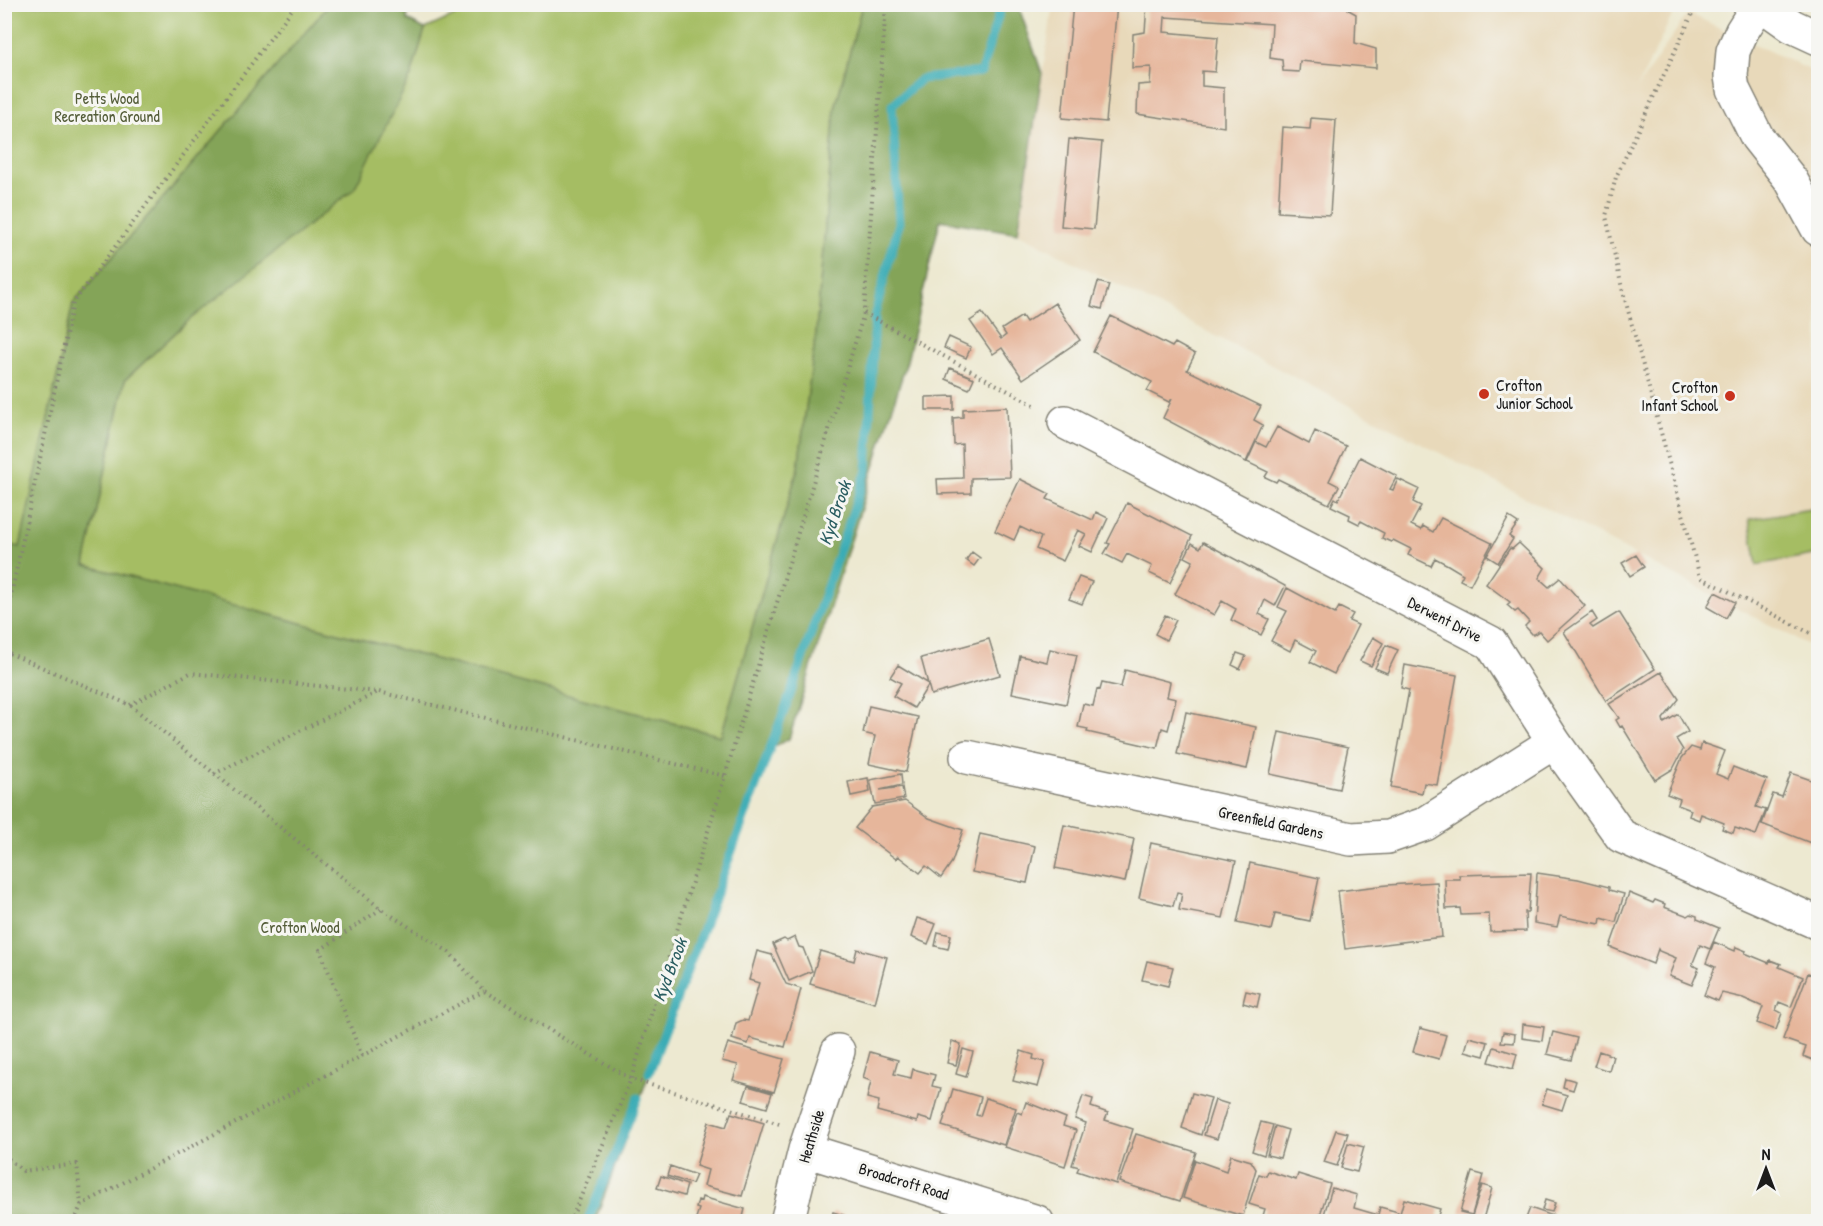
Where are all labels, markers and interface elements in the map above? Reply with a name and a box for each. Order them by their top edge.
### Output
park label: Petts Wood Recreation Ground [54,87,160,127]
place label: Crofton Junior School [1496,374,1574,414]
place label: Crofton Infant School [1641,376,1719,416]
marker: Crofton Junior School [1477,387,1491,401]
marker: Crofton Infant School [1723,389,1737,403]
water label: Kyd Brook [812,476,858,548]
street label: Derwent Drive [1404,591,1486,647]
street label: Greenfield Gardens [1216,800,1326,844]
park label: Crofton Wood [261,916,339,938]
water label: Kyd Brook [646,933,694,1005]
street label: Heathside [792,1106,830,1165]
north arrow [1736,1139,1796,1199]
text: N [1762,1143,1771,1165]
street label: Broadcroft Road [856,1157,952,1205]

